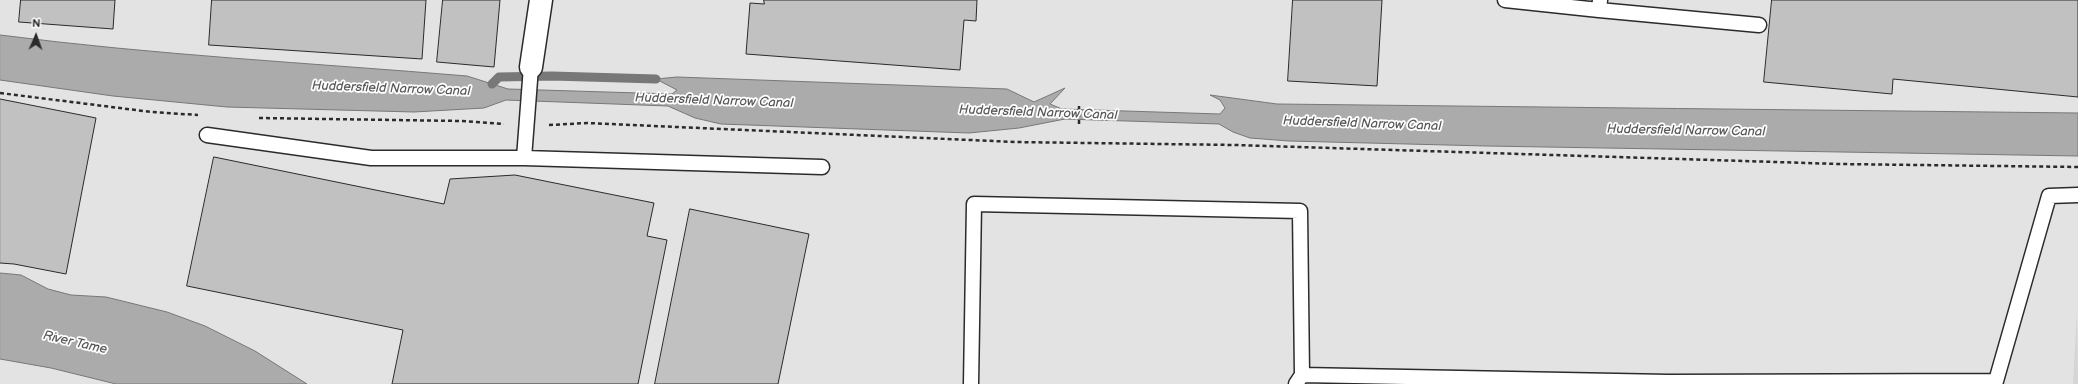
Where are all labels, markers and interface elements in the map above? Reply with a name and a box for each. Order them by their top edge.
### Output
north arrow [16,16,56,56]
text: N [32,17,41,30]
water label: Huddersfield Narrow Canal [311,78,471,100]
water label: Huddersfield Narrow Canal [634,90,794,112]
water label: Huddersfield Narrow Canal [958,102,1118,124]
water label: Huddersfield Narrow Canal [1282,113,1442,135]
water label: Huddersfield Narrow Canal [1607,122,1765,140]
water label: River Tame [41,328,109,358]

